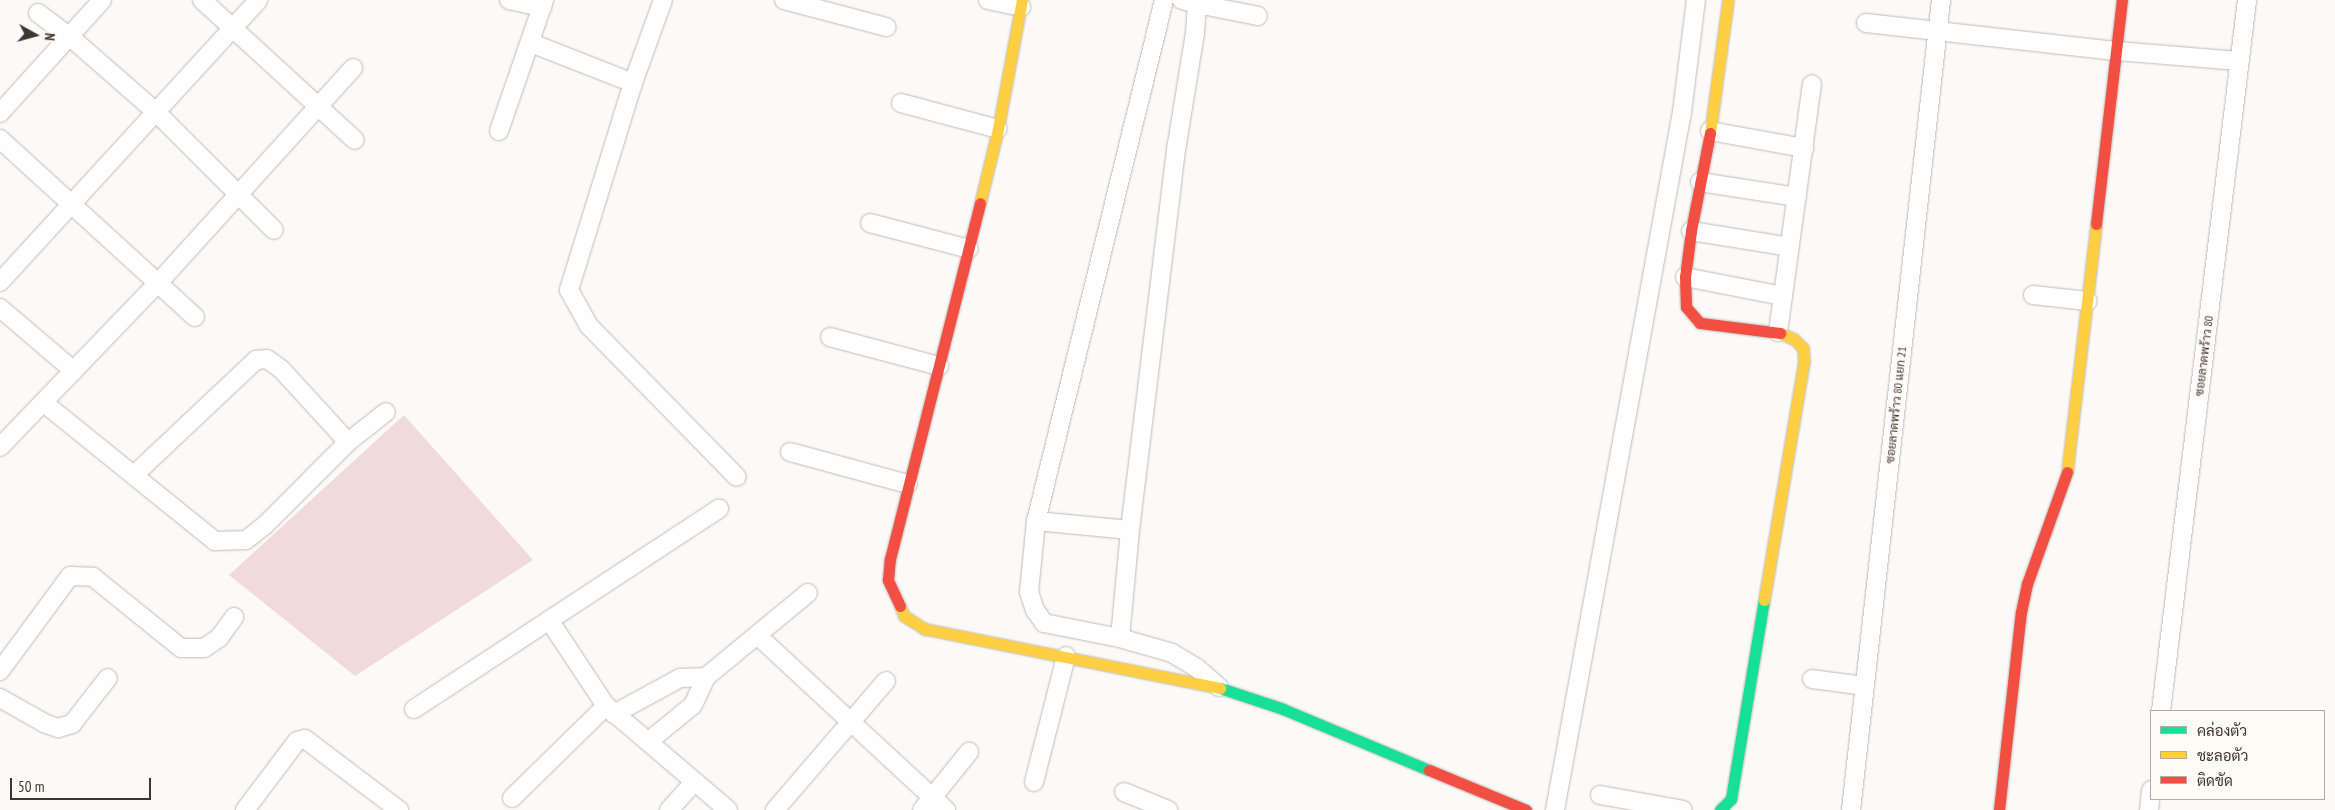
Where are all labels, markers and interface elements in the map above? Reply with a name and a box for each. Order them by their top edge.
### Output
north arrow [10,10,60,60]
text: N [40,32,59,42]
street label: ซอยลาดพร้าว 80 [2192,315,2216,397]
street label: ซอยลาดพร้าว 80 แยก 21 [1883,346,1909,464]
legend [2150,710,2325,800]
text: คล่องตัว [2197,721,2247,740]
text: ชะลอตัว [2197,746,2248,765]
scale bar [12,768,154,800]
text: ติดขัด [2197,771,2233,790]
text: 50 m [18,777,44,796]

